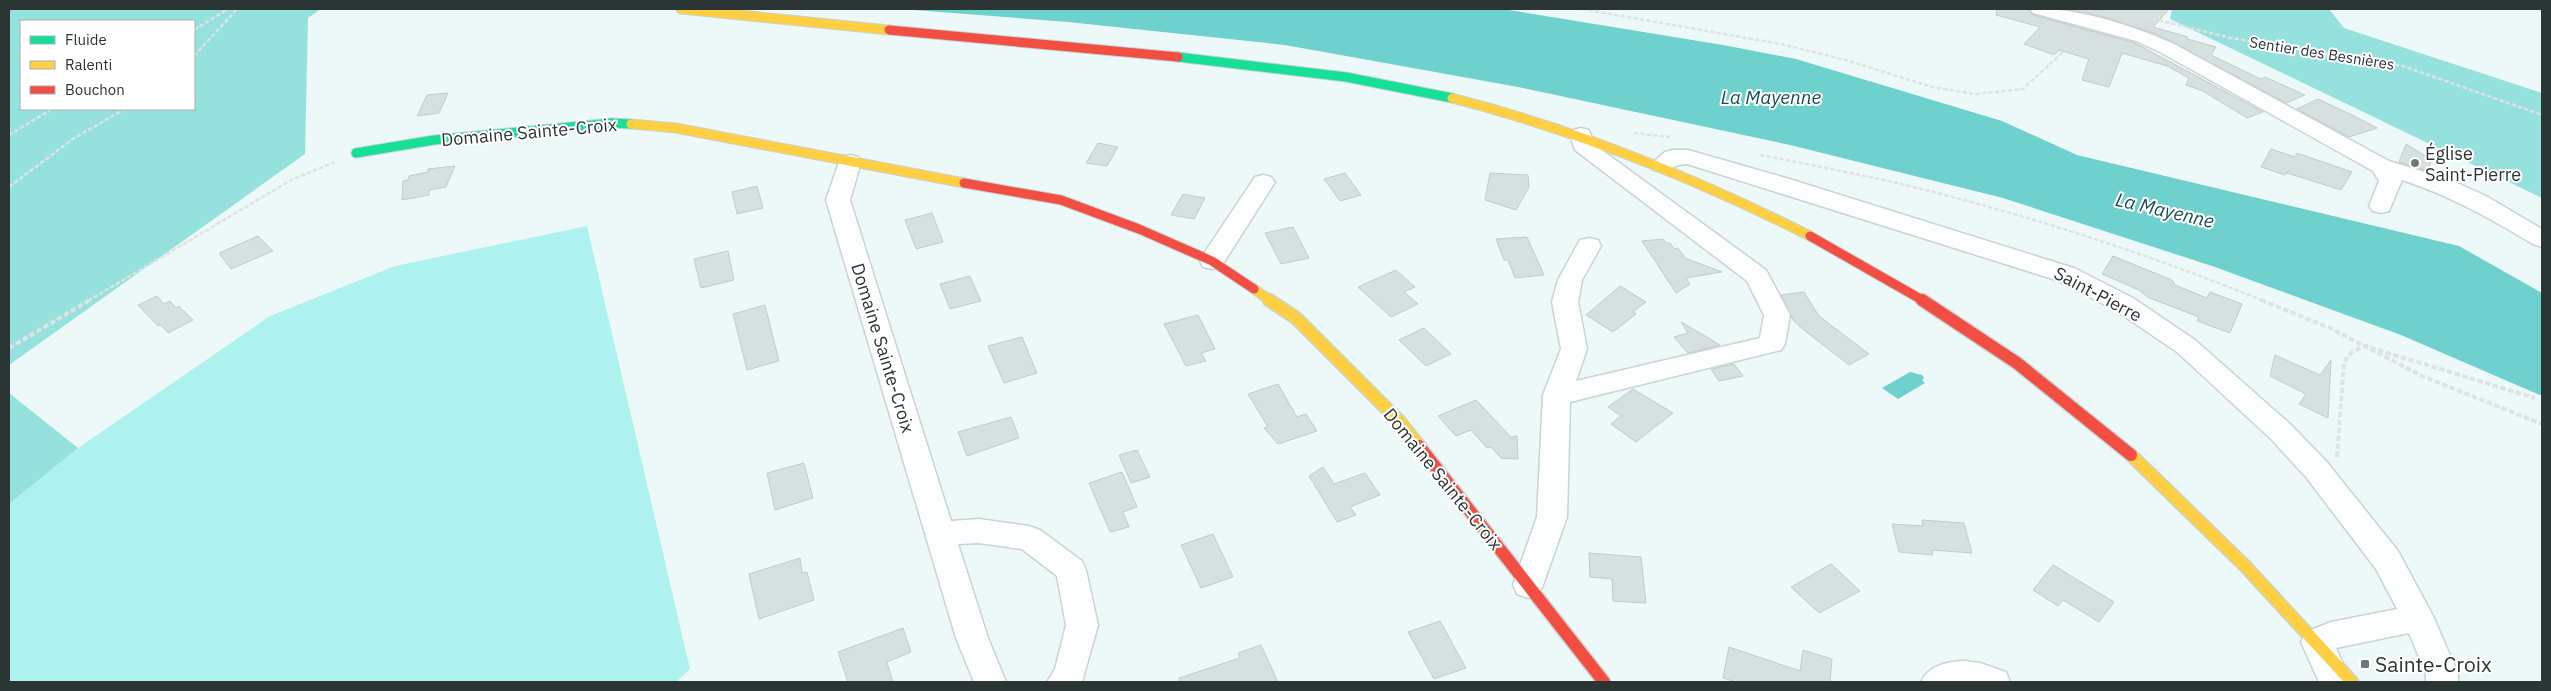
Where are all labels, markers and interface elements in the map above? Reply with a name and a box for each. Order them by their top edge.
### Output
legend [20,20,195,110]
text: Fluide [65,30,107,49]
street label: Sentier des Besnières [2248,32,2396,74]
text: Ralenti [65,55,112,74]
text: Bouchon [65,80,125,99]
water label: La Mayenne [1721,85,1821,109]
street label: Domaine Sainte-Croix [440,113,618,151]
place label: Église Saint-Pierre [2425,142,2521,186]
marker: Église Saint-Pierre [2409,157,2421,169]
water label: La Mayenne [2113,187,2217,233]
street label: Domaine Sainte-Croix [846,260,920,436]
street label: Saint-Pierre [2050,261,2146,327]
street label: Domaine Sainte-Croix [1379,403,1507,555]
place label: Sainte-Croix [2375,650,2492,678]
marker: Sainte-Croix [2359,658,2371,670]

